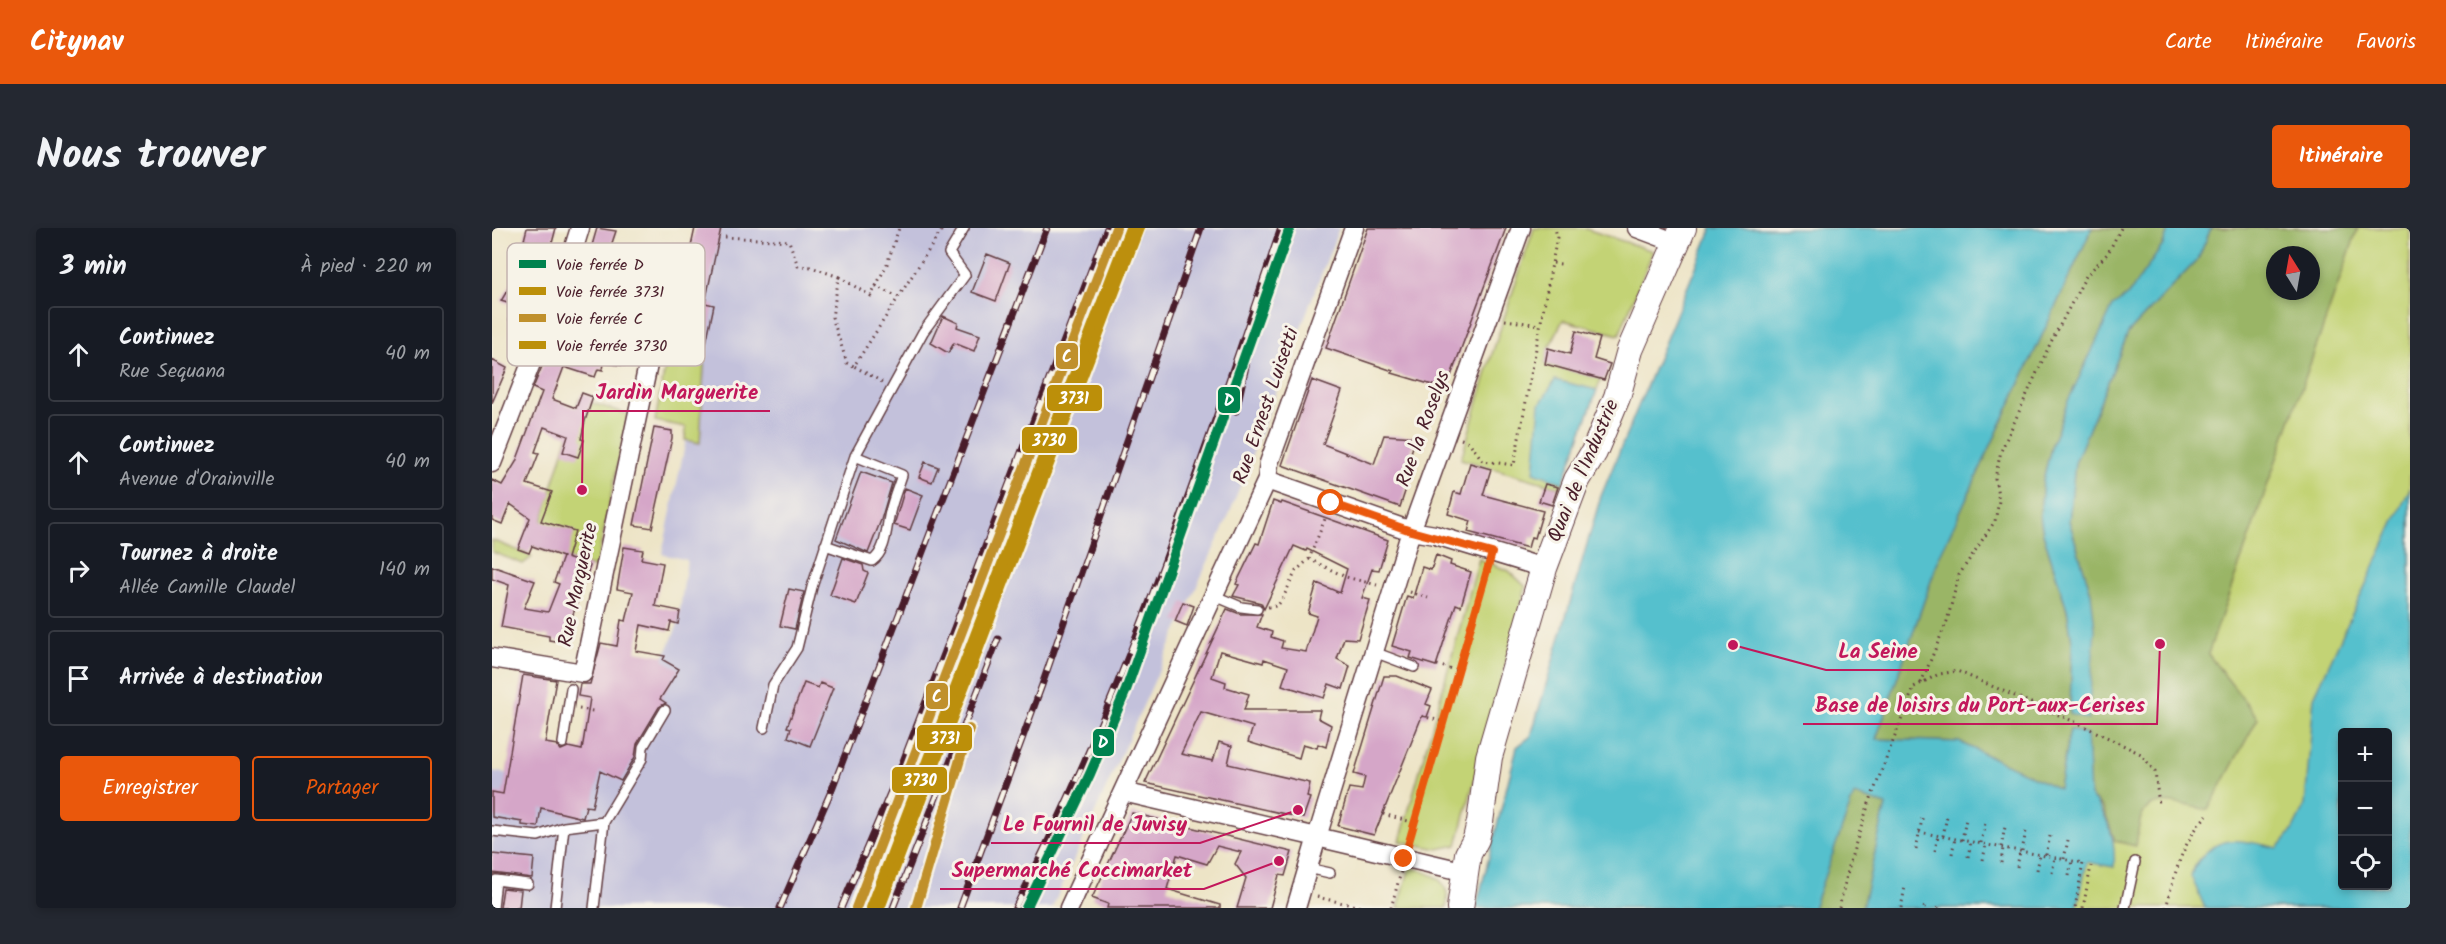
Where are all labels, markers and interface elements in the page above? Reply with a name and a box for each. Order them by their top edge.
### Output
text: Citynav [30,20,123,65]
text: Carte [2165,26,2212,59]
text: Itinéraire [2245,26,2323,59]
text: Favoris [2356,26,2416,59]
text: Nous trouver [36,123,265,190]
button: Itinéraire [2272,125,2410,188]
legend [507,243,705,366]
text: 3 min [60,246,127,288]
north arrow [2266,246,2320,300]
text: À pied · 220 m [301,251,432,283]
text: Voie ferrée D [556,253,644,278]
text: Voie ferrée 3731 [556,280,664,305]
text: Voie ferrée C [556,307,643,332]
text: Continuez [119,321,215,356]
street label: Rue Ernest Luisetti [1225,322,1309,489]
text: Voie ferrée 3730 [556,334,667,359]
icon: ahead [62,338,95,371]
text: 40 m [385,338,430,370]
line badge: C [1055,342,1079,370]
text: C [1062,345,1072,370]
text: Rue Sequana [119,356,225,388]
street label: Rue la Roselys [1388,366,1460,492]
callout: Jardin Marguerite [583,372,770,411]
text: Jardin Marguerite [596,377,758,410]
line badge: 3731 [1046,384,1103,412]
line badge: D [1217,386,1241,414]
text: 3731 [1058,387,1089,412]
text: D [1224,389,1235,414]
street label: Quai de l'Industrie [1539,395,1629,547]
line badge: 3730 [1021,426,1078,454]
text: Continuez [119,429,215,464]
text: 3730 [1031,429,1066,454]
icon: ahead [62,446,95,479]
text: 40 m [385,446,430,478]
text: Avenue d'Orainville [119,464,274,496]
route start [1317,489,1343,515]
street label: Rue Marguerite [550,520,608,650]
text: Tournez à droite [119,537,278,572]
icon: right [62,554,95,587]
text: 140 m [379,554,430,586]
text: Allée Camille Claudel [119,572,295,604]
callout: La Seine [1826,631,1929,670]
text: La Seine [1838,636,1918,669]
text: Arrivée à destination [119,661,323,696]
icon: arrive [62,662,95,695]
line badge: C [925,682,949,710]
text: C [932,685,942,710]
callout: Base de loisirs du Port-aux-Cerises [1803,685,2157,724]
text: Base de loisirs du Port-aux-Cerises [1815,690,2145,723]
line badge: 3731 [916,724,973,752]
text: 3731 [929,727,960,752]
line badge: D [1092,728,1115,757]
map controls [2338,728,2392,890]
button: + [2338,728,2392,782]
text: D [1098,731,1109,756]
button: Enregistrer [60,756,240,821]
button: Partager [252,756,432,821]
line badge: 3730 [891,766,948,794]
text: 3730 [902,769,937,794]
button: − [2338,782,2392,836]
callout: Le Fournil de Juvisy [991,804,1200,843]
text: Le Fournil de Juvisy [1003,809,1187,842]
button: locate [2338,836,2392,890]
route end [1390,845,1416,871]
callout: Supermarché Coccimarket [940,850,1204,889]
text: Supermarché Coccimarket [952,855,1193,888]

